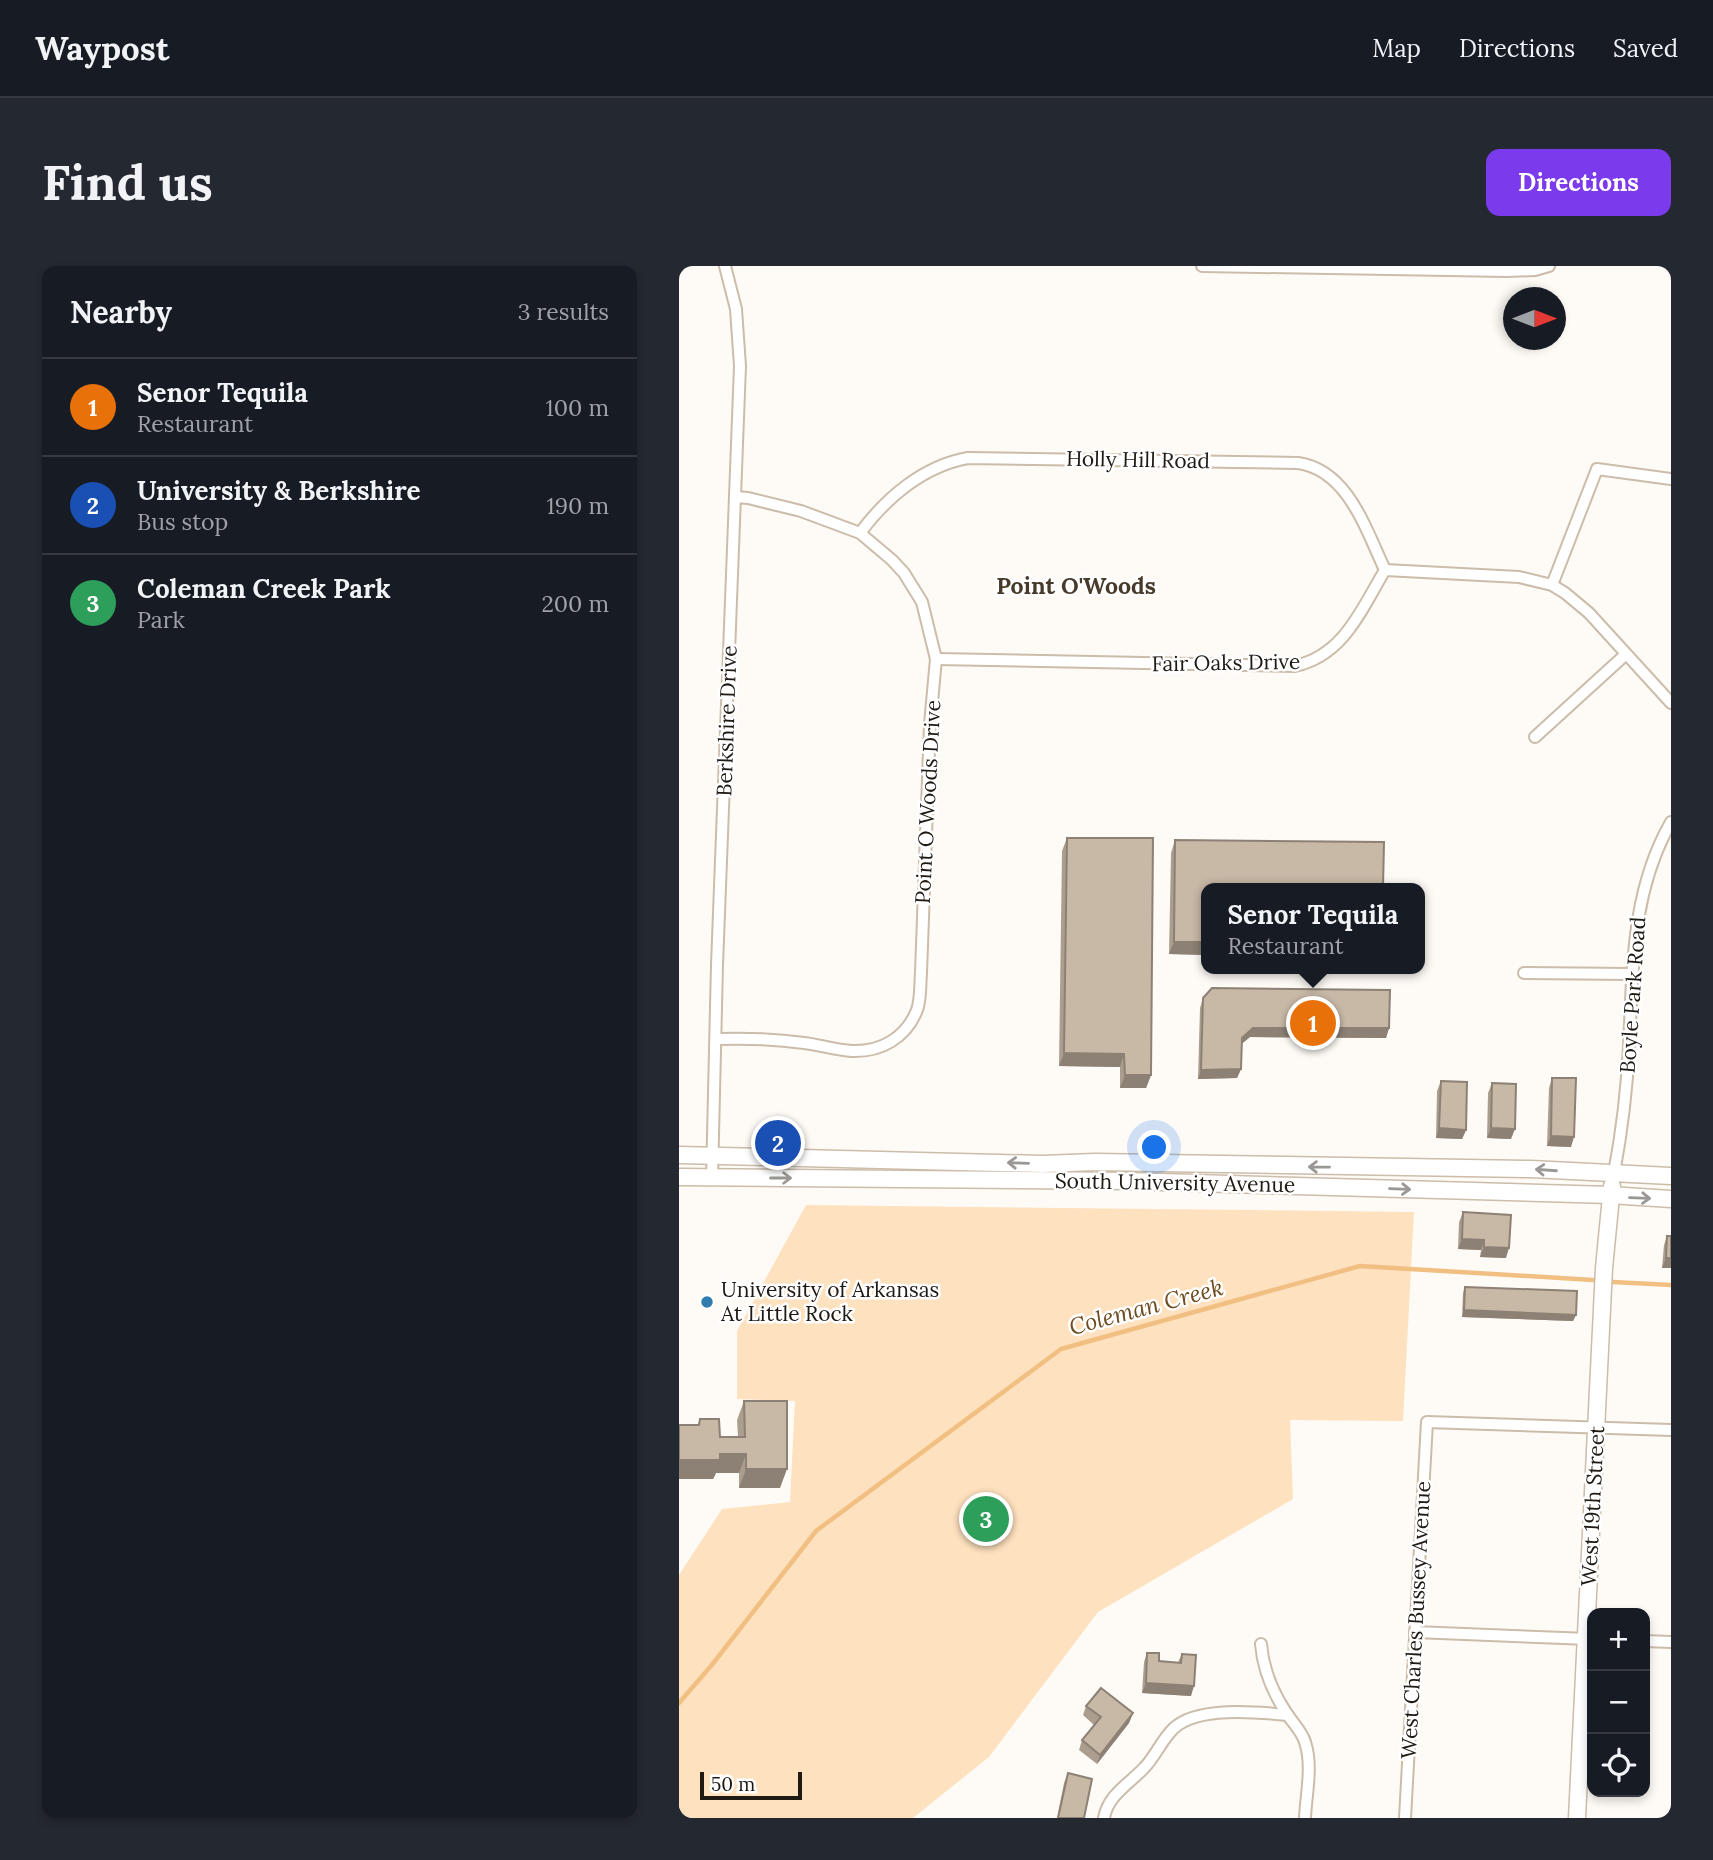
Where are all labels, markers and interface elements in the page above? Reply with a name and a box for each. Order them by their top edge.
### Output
text: Waypost [35,27,169,69]
text: Map [1372,33,1421,64]
text: Directions [1459,33,1575,64]
text: Saved [1613,33,1678,64]
button: Directions [1486,149,1671,216]
text: Find us [42,151,213,213]
north arrow [1503,287,1566,350]
text: Nearby [70,293,172,331]
text: 3 results [518,297,609,326]
text: Senor Tequila [137,376,308,409]
text: 1 [88,393,98,422]
text: 100 m [545,393,609,422]
text: Restaurant [137,409,253,438]
street label: Holly Hill Road [1066,445,1210,474]
text: University & Berkshire [137,474,421,507]
text: 2 [87,491,99,520]
text: 190 m [546,491,609,520]
text: Bus stop [137,507,228,536]
district label: Point O'Woods [996,571,1156,600]
text: Coleman Creek Park [137,572,391,605]
text: 3 [87,589,99,618]
text: 200 m [541,589,609,618]
text: Park [137,605,185,634]
street label: Berkshire Drive [710,645,743,797]
street label: Fair Oaks Drive [1151,648,1301,677]
street label: Point O Woods Drive [909,699,946,905]
popup [1201,883,1425,974]
text: Senor Tequila [1228,898,1398,931]
street label: Boyle Park Road [1614,916,1651,1074]
text: Restaurant [1228,931,1344,960]
pin: 1 [1290,997,1336,1049]
pin: 2 [755,1117,801,1169]
your location [1137,1130,1171,1164]
one-way arrow [1006,1157,1029,1170]
one-way arrow [1307,1160,1330,1173]
one-way arrow [1535,1163,1558,1176]
street label: South University Avenue [1055,1167,1295,1198]
one-way arrow [769,1171,792,1185]
one-way arrow [1388,1182,1411,1195]
one-way arrow [1629,1191,1652,1204]
water label: Coleman Creek [1066,1272,1226,1341]
place label: University of Arkansas At Little Rock [720,1276,939,1327]
marker: University of Arkansas At Little Rock [699,1294,715,1310]
street label: West 19th Street [1575,1424,1610,1587]
street label: West Charles Bussey Avenue [1395,1480,1436,1760]
pin: 3 [963,1493,1009,1545]
map controls [1587,1608,1650,1797]
button: + [1587,1608,1650,1671]
button: − [1587,1671,1650,1734]
button: locate [1587,1734,1650,1797]
scale bar [700,1769,801,1801]
text: 50 m [711,1772,755,1796]

